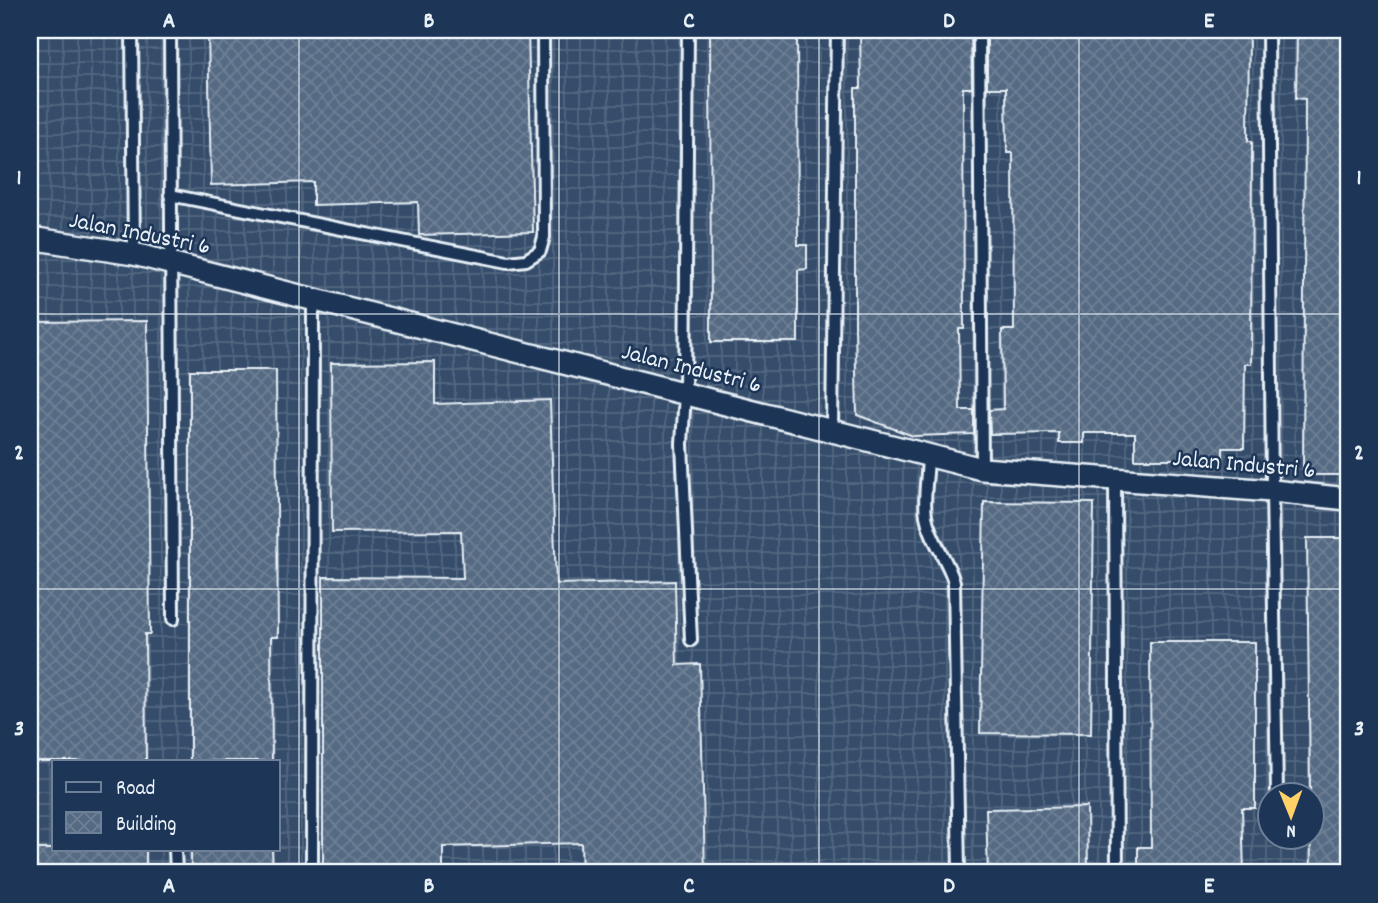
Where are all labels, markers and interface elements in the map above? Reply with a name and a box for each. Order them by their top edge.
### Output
text: A [163,6,175,39]
text: B [424,6,435,39]
text: C [683,6,695,39]
text: D [943,6,955,39]
text: E [1204,6,1215,39]
text: 1 [16,163,22,196]
text: 1 [1356,163,1362,196]
street label: Jalan Industri 6 [66,205,213,265]
street label: Jalan Industri 6 [618,336,765,404]
text: 2 [14,438,24,471]
text: 2 [1354,438,1364,471]
street label: Jalan Industri 6 [1171,443,1317,489]
text: 3 [14,714,24,747]
text: 3 [1354,714,1364,747]
legend [52,760,280,850]
text: Road [116,775,155,805]
north arrow [1256,780,1326,850]
text: Building [116,811,176,841]
text: N [1286,816,1296,843]
text: A [163,871,175,903]
text: B [424,871,435,903]
text: C [683,871,695,903]
text: D [943,871,955,903]
text: E [1204,871,1215,903]

